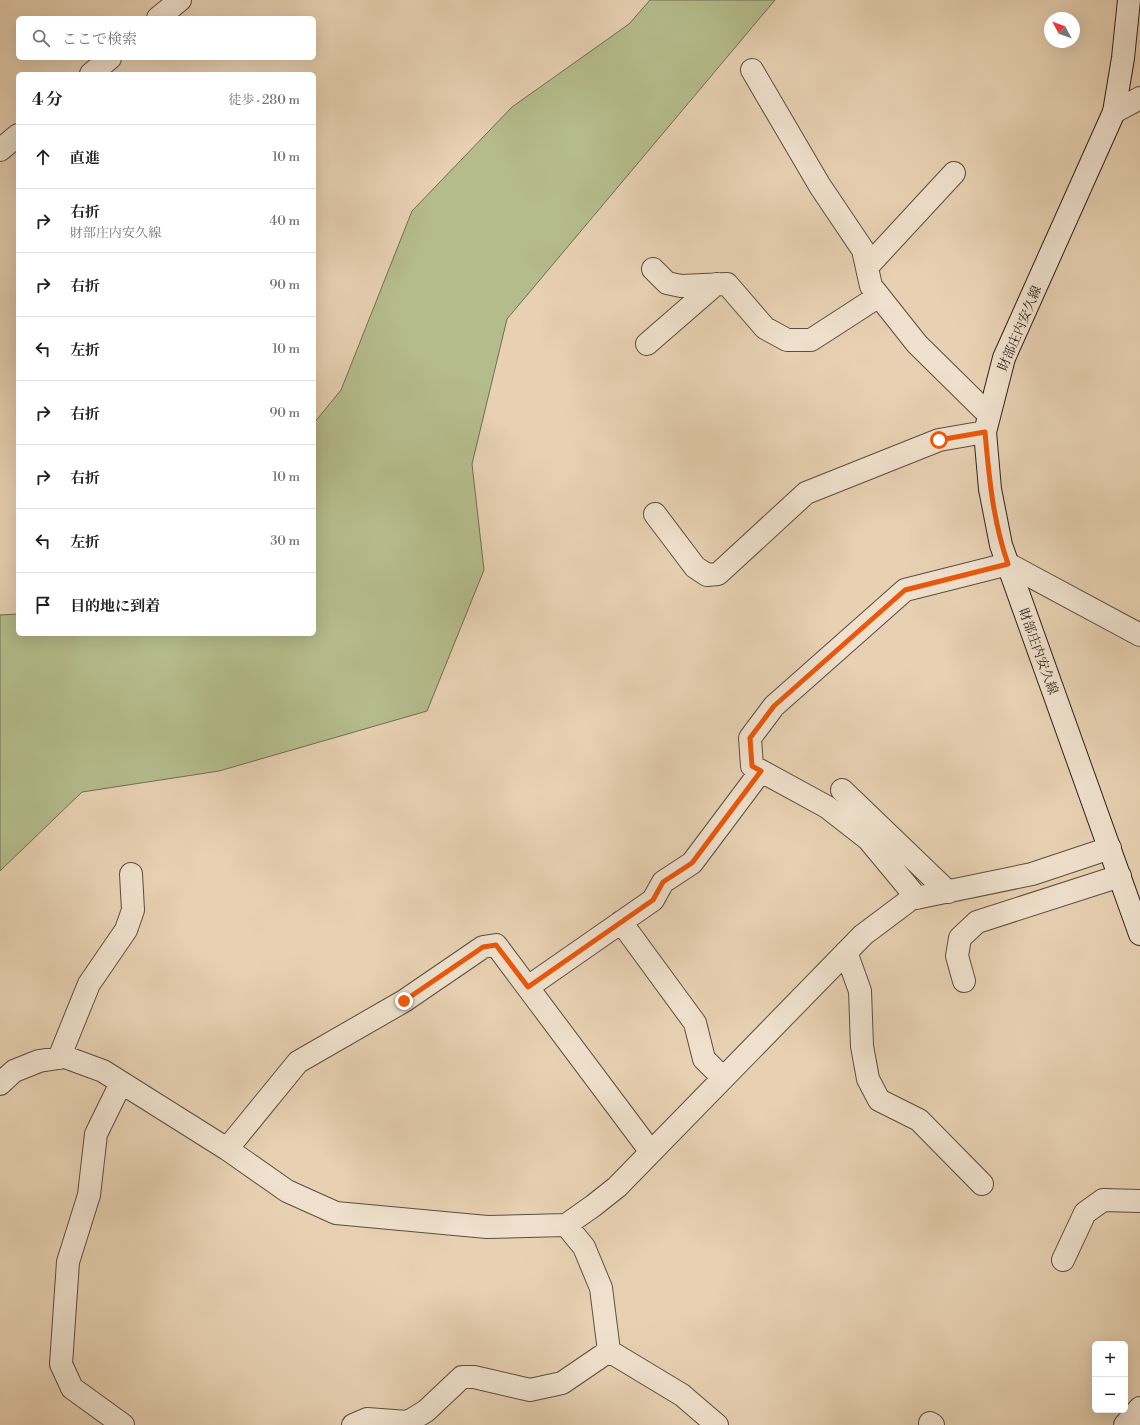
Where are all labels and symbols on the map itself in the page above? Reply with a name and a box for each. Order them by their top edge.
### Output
north arrow [1044,12,1080,48]
street label: 財部庄内安久線 [995,283,1045,373]
route start [930,431,948,449]
street label: 財部庄内安久線 [1015,606,1061,697]
route end [395,992,413,1010]

